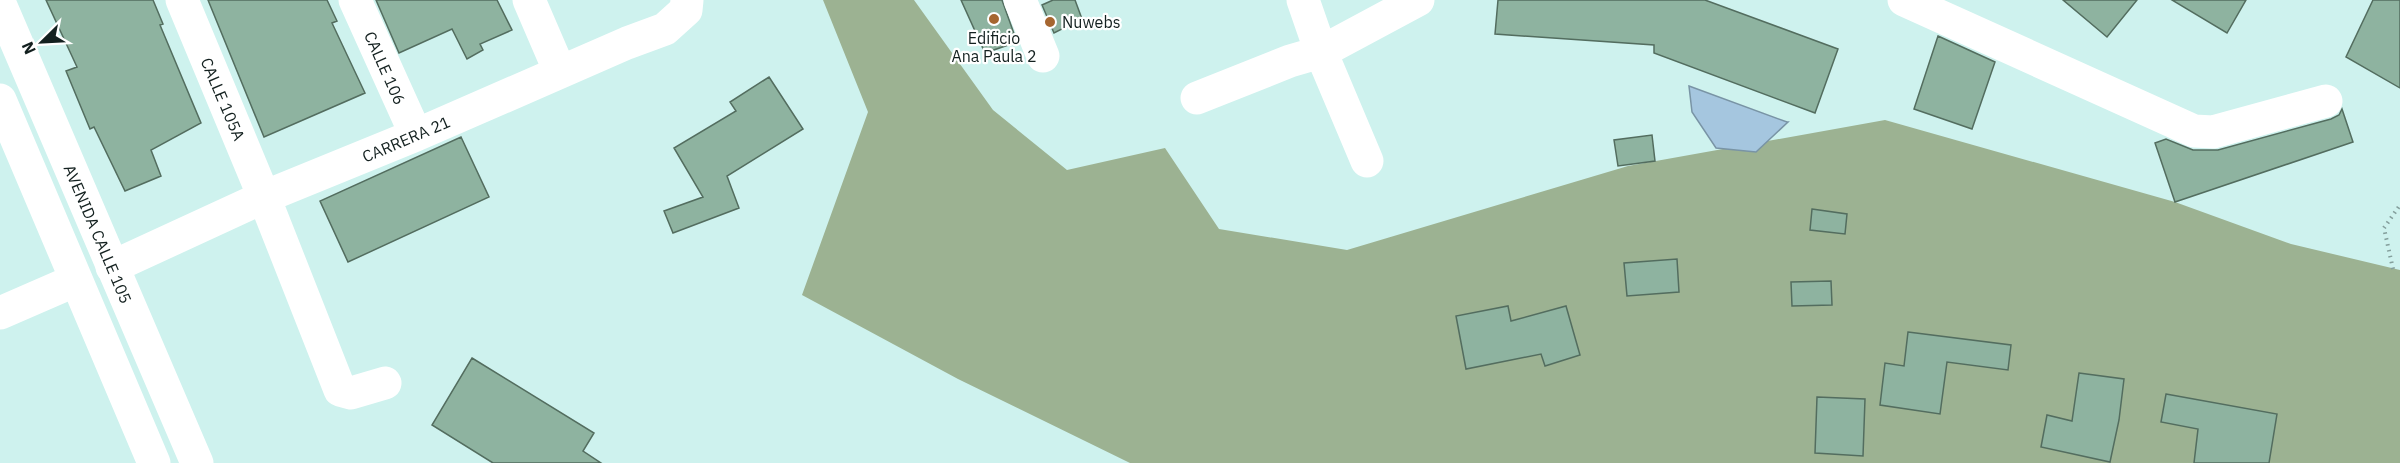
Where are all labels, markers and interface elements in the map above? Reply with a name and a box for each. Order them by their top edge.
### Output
north arrow [12,12,72,72]
marker: Edificio Ana Paula 2 [987,12,1001,26]
place label: Nuwebs [1062,12,1120,32]
marker: Nuwebs [1043,15,1057,29]
street label: CALLE 106 [360,28,410,108]
place label: Edificio Ana Paula 2 [951,28,1037,66]
text: N [17,39,40,57]
street label: CALLE 105A [197,54,249,144]
street label: CARRERA 21 [359,112,453,166]
street label: AVENIDA CALLE 105 [60,161,136,307]

